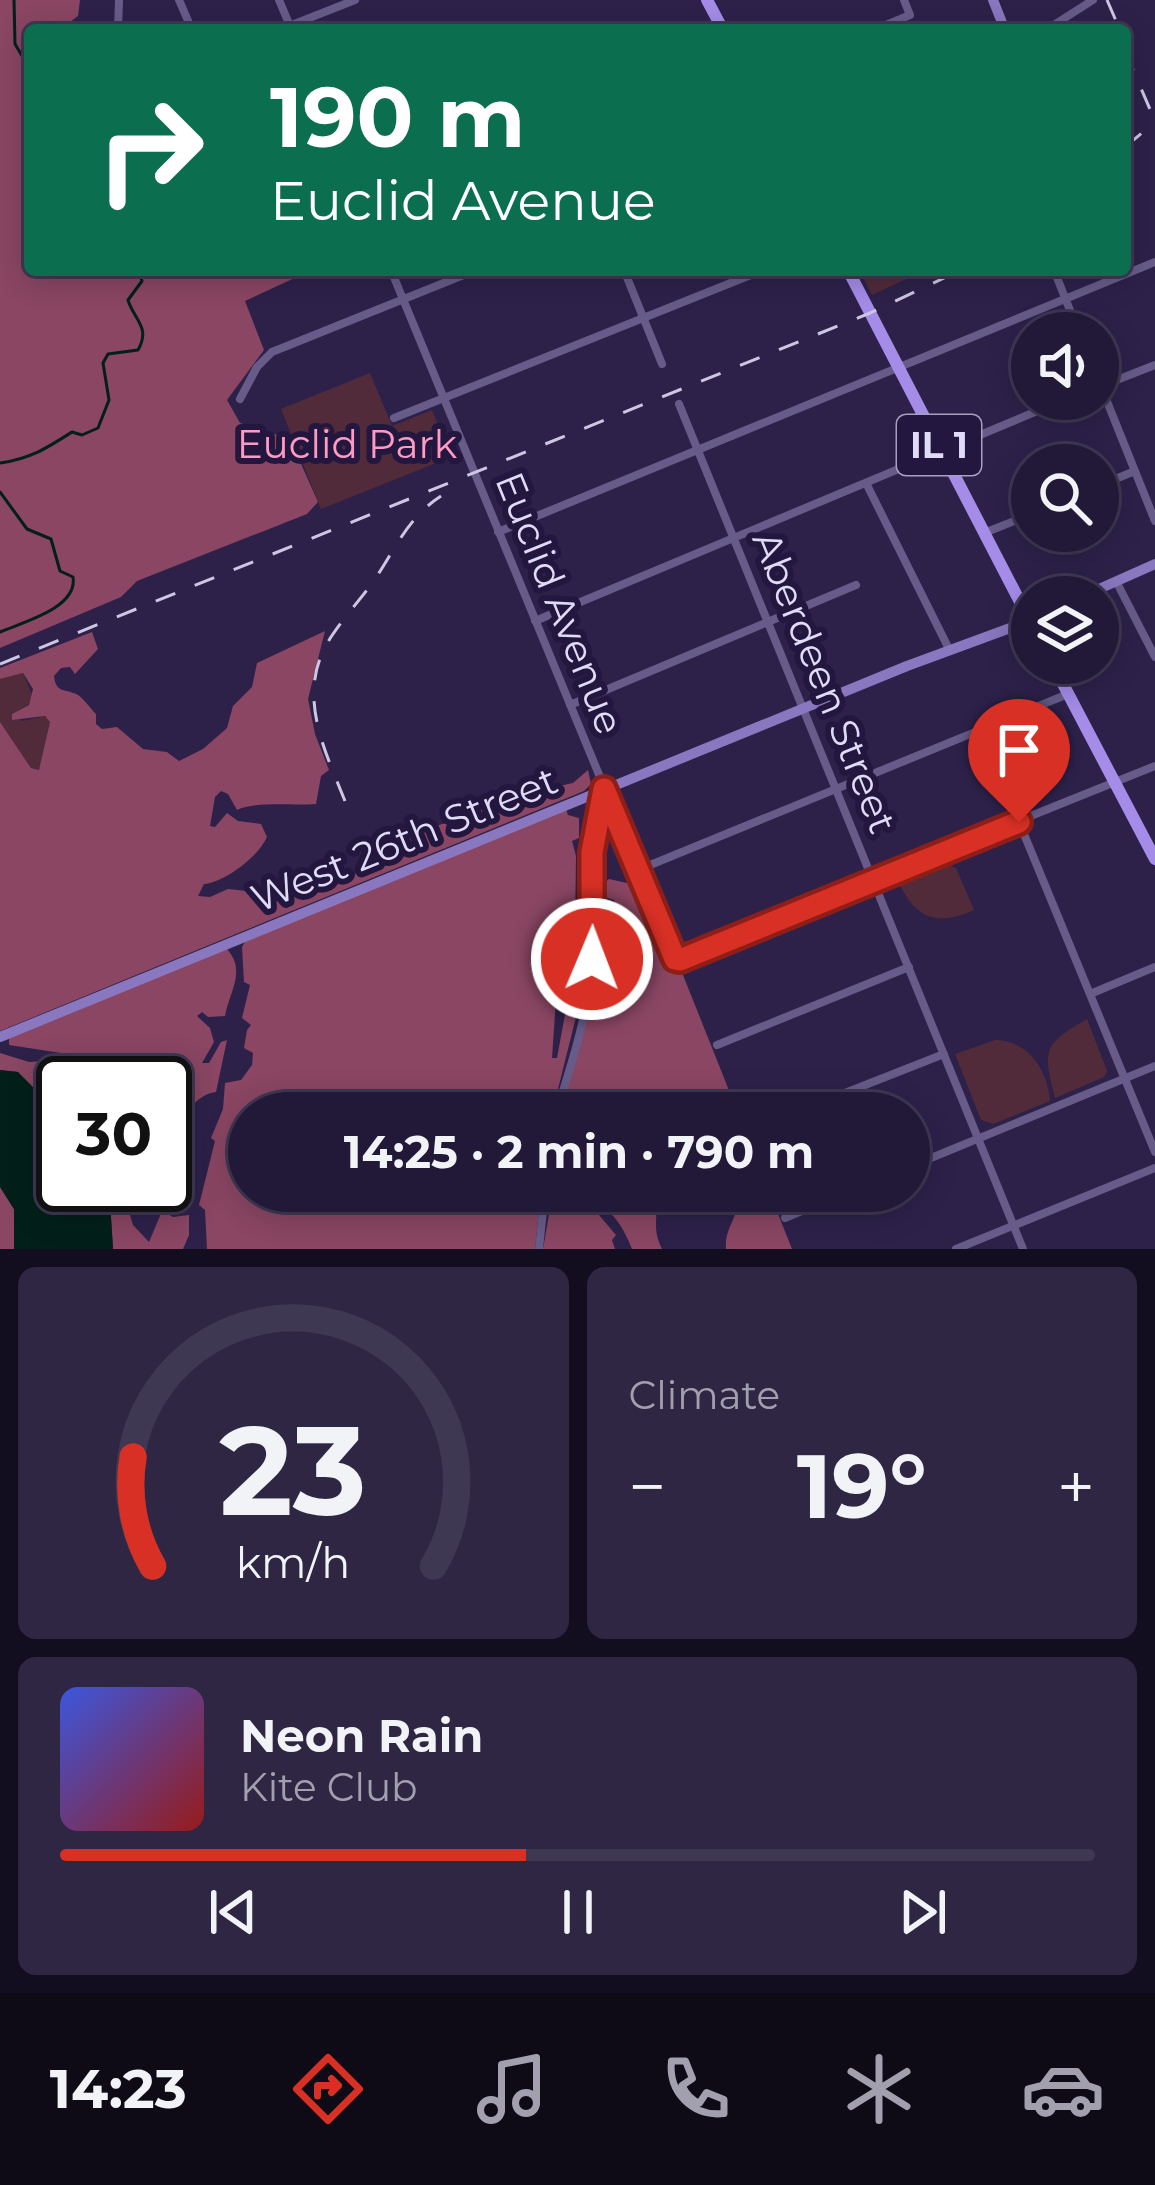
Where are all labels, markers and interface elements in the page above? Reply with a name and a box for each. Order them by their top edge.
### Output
text: 190 m [270,66,525,168]
icon: right [72,72,228,228]
text: Euclid Avenue [270,168,656,234]
map controls [1011,312,1119,684]
button: sound [1011,312,1119,420]
road number: IL 1 [897,415,981,475]
park label: Euclid Park [237,420,458,468]
button: search [1011,444,1119,552]
street label: Euclid Avenue [486,465,634,741]
street label: Aberdeen Street [743,524,907,840]
button: layers [1011,576,1119,684]
pin [968,699,1070,822]
icon: arrive [986,717,1052,783]
street label: West 26th Street [244,756,564,922]
position arrow [529,896,655,1022]
speed limit sign: 30 [36,1056,192,1212]
text: 14:25 · 2 min · 790 m [344,1124,814,1179]
text: Climate [629,1371,780,1419]
text: 23 [219,1394,367,1546]
text: 19° [797,1431,927,1541]
text: − [629,1446,666,1527]
text: + [1057,1446,1095,1527]
text: km/h [236,1536,350,1589]
text: Neon Rain [240,1708,483,1763]
text: Kite Club [240,1763,418,1811]
icon: previous [200,1879,266,1945]
icon: pause [545,1879,611,1945]
icon: next [890,1879,956,1945]
icon: directions [286,2047,370,2131]
icon: music [470,2047,554,2131]
icon: phone [654,2047,738,2131]
icon: climate [837,2047,921,2131]
icon: car [1021,2047,1105,2131]
text: 14:23 [50,2056,187,2122]

